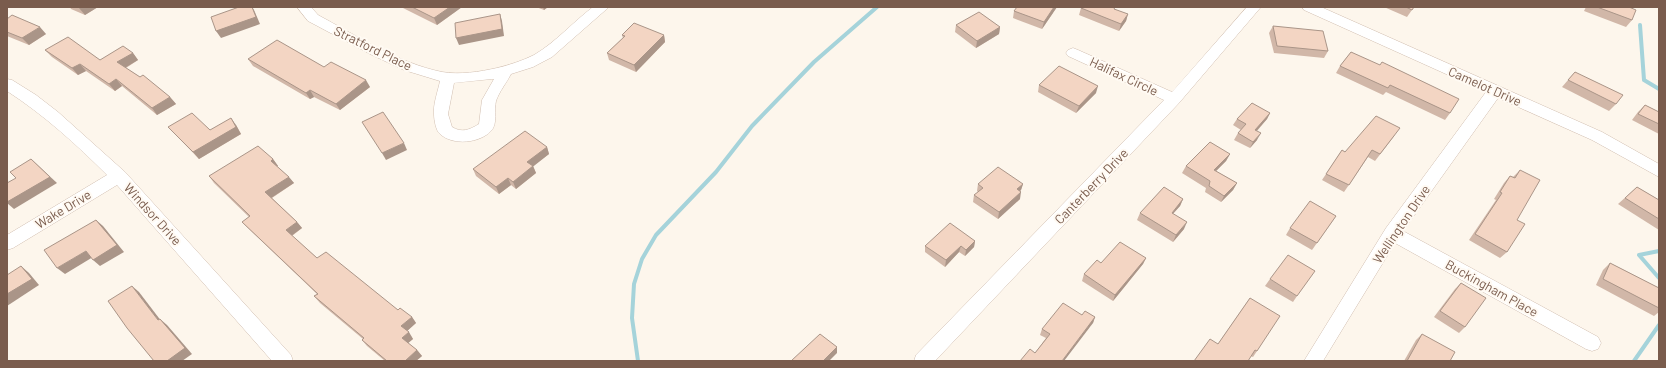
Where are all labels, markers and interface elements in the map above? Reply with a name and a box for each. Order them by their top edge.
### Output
street label: Stratford Place [331,22,415,74]
street label: Halifax Circle [1087,53,1161,99]
street label: Camelot Drive [1446,63,1524,109]
street label: Canterberry Drive [1051,145,1131,227]
street label: Windsor Drive [121,180,185,249]
street label: Wellington Drive [1369,182,1433,266]
street label: Wake Drive [32,186,94,232]
street label: Buckingham Place [1443,256,1541,320]

